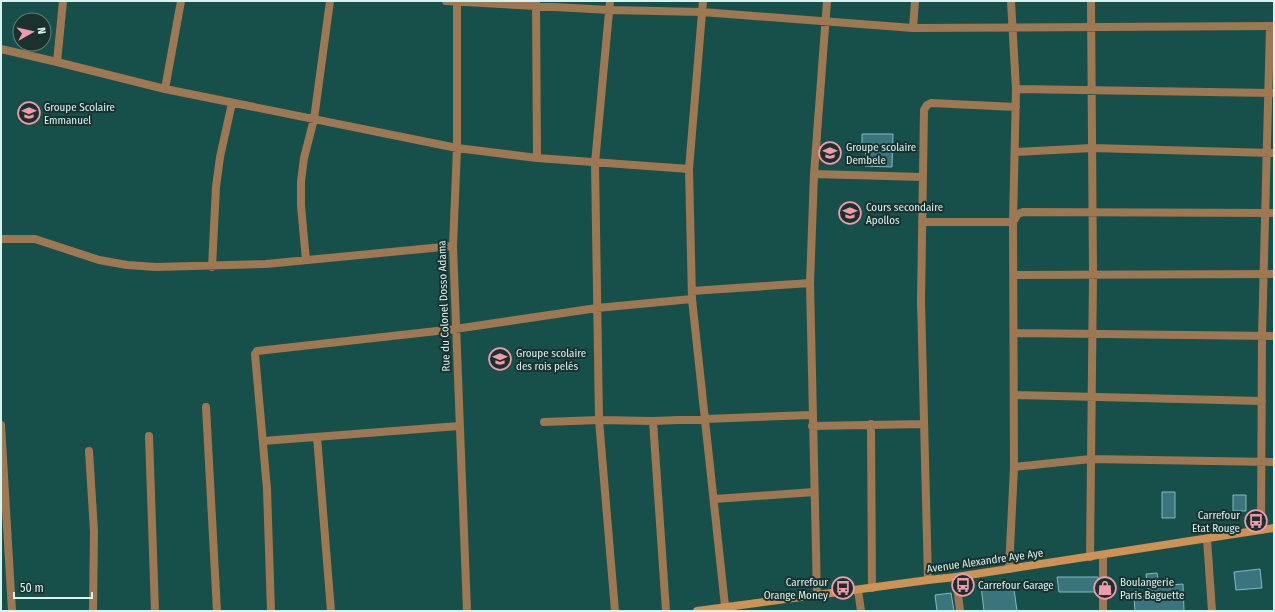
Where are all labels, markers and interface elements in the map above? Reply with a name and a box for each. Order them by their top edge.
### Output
north arrow [12,12,52,52]
text: N [35,27,48,35]
school or university icon: Groupe Scolaire Emmanuel [16,100,42,126]
place label: Groupe Scolaire Emmanuel [44,101,115,127]
school or university icon: Groupe scolaire Dembele [817,140,843,166]
place label: Groupe scolaire Dembele [846,141,916,167]
school or university icon: Cours secondaire Apollos [837,200,863,226]
place label: Cours secondaire Apollos [866,201,943,227]
street label: Rue du Colonel Dosso Adama [435,240,453,372]
school or university icon: Groupe scolaire des rois pelés [487,346,513,372]
place label: Groupe scolaire des rois pelés [516,347,586,373]
bus stop icon: Carrefour Etat Rouge [1243,508,1269,534]
place label: Carrefour Etat Rouge [1192,509,1240,535]
street label: Avenue Alexandre Aye Aye [926,546,1044,576]
bus stop icon: Carrefour Garage [950,572,976,598]
scale bar [14,574,92,600]
bus stop icon: Carrefour Orange Money [830,575,856,601]
shop icon: Boulangerie Paris Baguette [1092,575,1118,601]
place label: Carrefour Orange Money [764,576,828,602]
place label: Boulangerie Paris Baguette [1120,576,1184,602]
place label: Carrefour Garage [978,579,1054,592]
text: 50 m [20,581,44,595]

